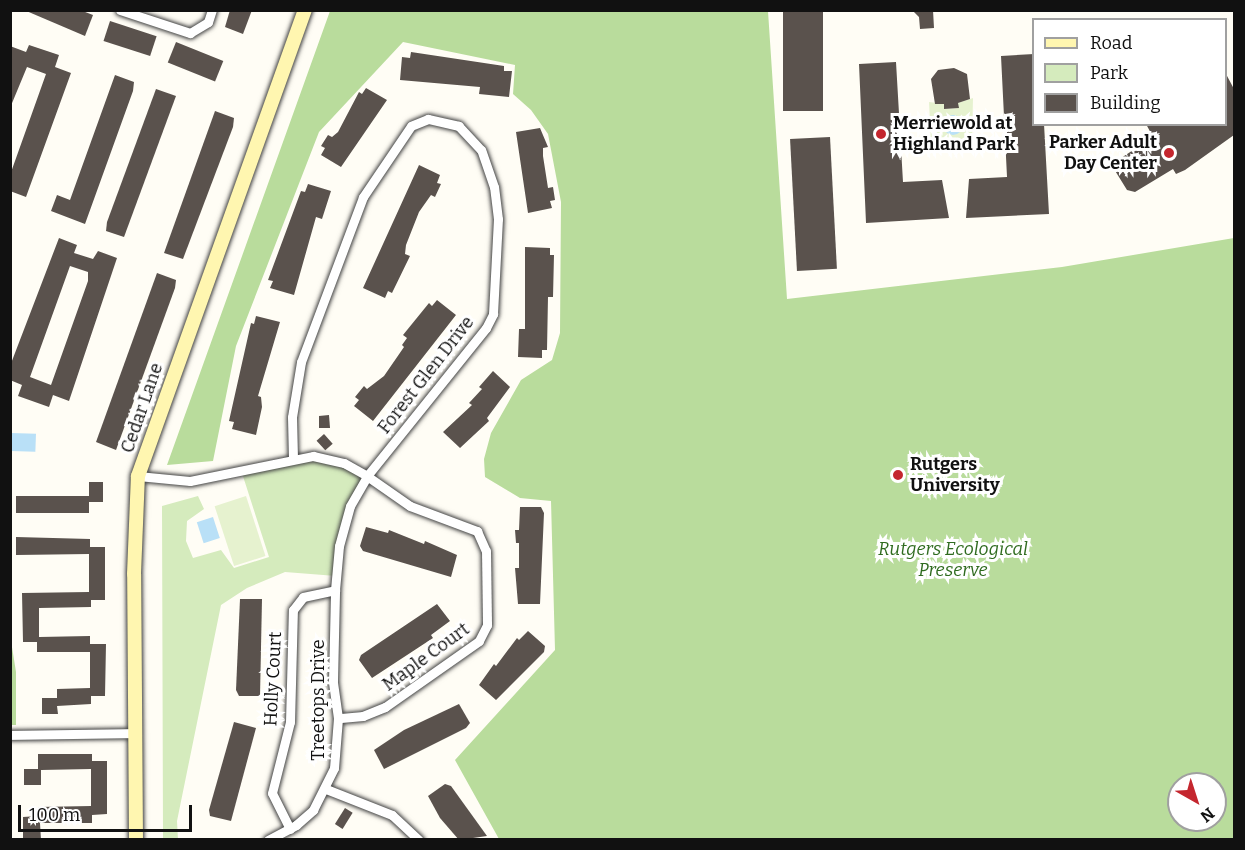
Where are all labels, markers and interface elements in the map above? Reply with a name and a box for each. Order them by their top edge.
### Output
legend [1032,18,1227,126]
text: Road [1090,32,1132,54]
text: Park [1090,62,1128,84]
text: Building [1090,92,1161,114]
place label: Merriewold at Highland Park [893,113,1015,156]
marker: Merriewold at Highland Park [874,127,888,141]
place label: Parker Adult Day Center [1049,132,1157,174]
marker: Parker Adult Day Center [1162,146,1176,160]
street label: Forest Glen Drive [373,312,479,438]
street label: Cedar Lane [117,360,167,456]
place label: Rutgers University [910,454,1000,496]
marker: Rutgers University [891,468,905,482]
park label: Rutgers Ecological Preserve [878,539,1028,582]
street label: Maple Court [378,618,474,696]
street label: Holly Court [260,631,286,727]
street label: Treetops Drive [307,639,329,761]
north arrow [1167,772,1227,832]
scale bar [21,793,195,831]
text: 100 m [29,804,80,826]
text: N [1197,804,1218,826]

